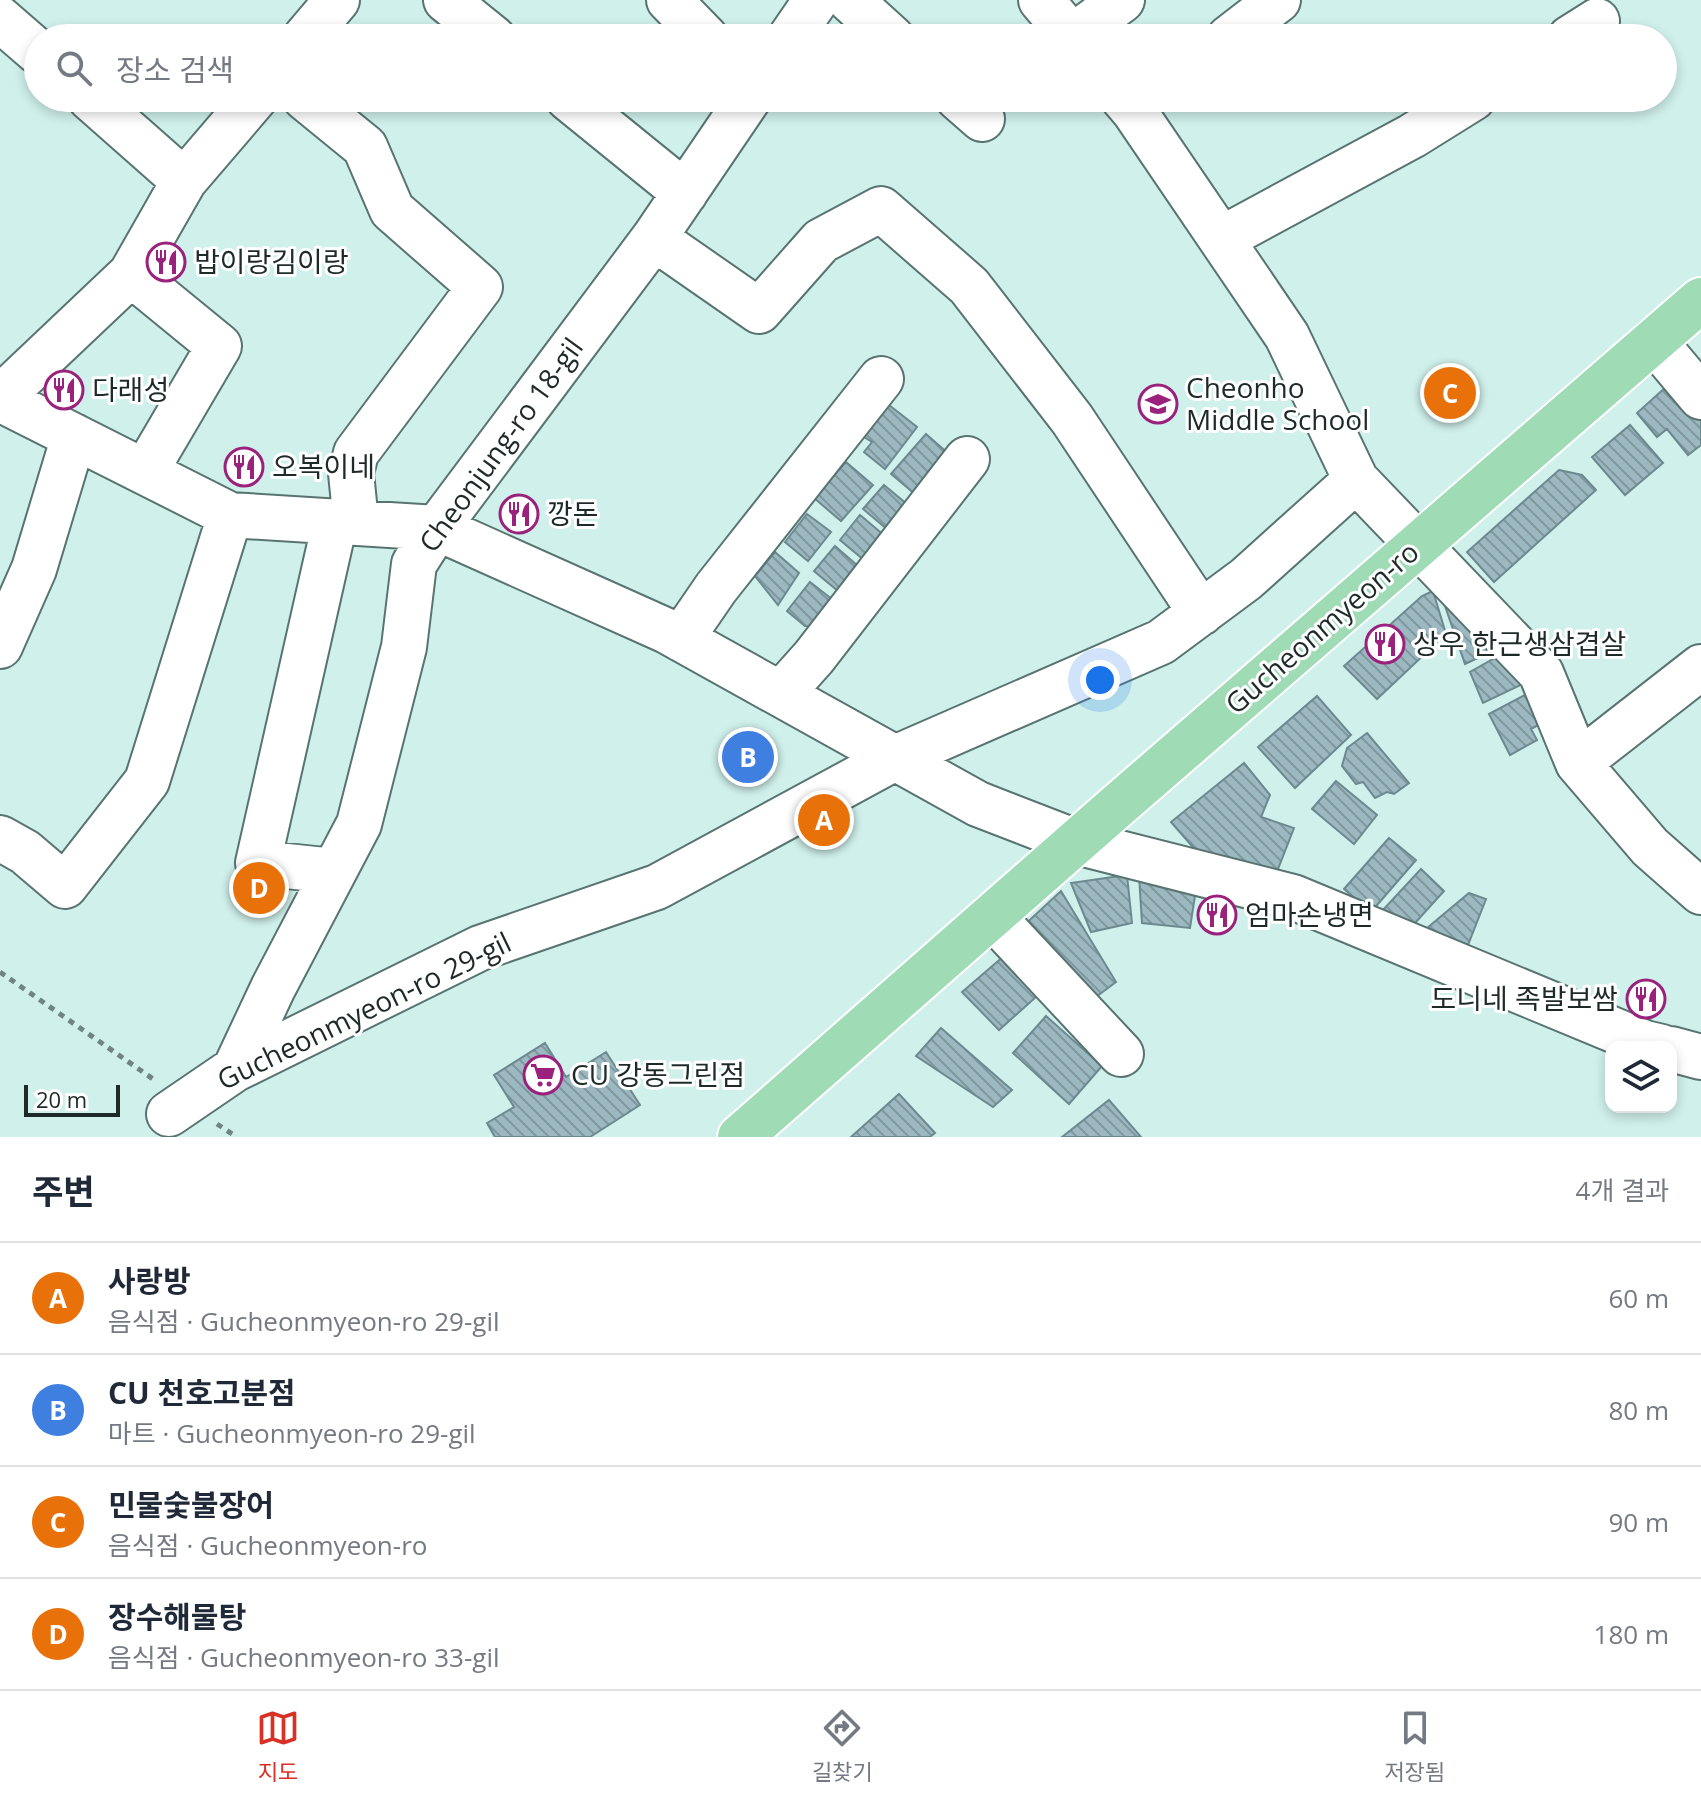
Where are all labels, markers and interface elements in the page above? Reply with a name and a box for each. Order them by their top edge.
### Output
search box [24,24,1677,112]
icon: search [52,46,96,90]
text: 장소 검색 [116,49,234,90]
restaurant icon: 밥이랑김이랑 [145,241,187,283]
place label: 밥이랑김이랑 [194,242,349,280]
street label: Cheonjung-ro 18-gil [410,330,591,559]
pin: C [1424,363,1476,423]
place label: Cheonho Middle School [1186,368,1369,438]
restaurant icon: 다래성 [43,369,85,411]
place label: 다래성 [92,370,169,408]
school or university icon: Cheonho Middle School [1137,383,1179,425]
restaurant icon: 오복이네 [223,446,265,488]
place label: 오복이네 [272,447,375,485]
restaurant icon: 깡돈 [498,493,540,535]
place label: 깡돈 [547,494,599,532]
street label: Gucheonmyeon-ro [1216,533,1426,722]
restaurant icon: 상우 한근생삼겹살 [1364,623,1406,665]
place label: 상우 한근생삼겹살 [1413,624,1626,662]
your location [1080,660,1120,700]
pin: B [722,727,774,787]
pin: A [798,790,850,850]
pin: D [233,858,285,918]
restaurant icon: 엄마손냉면 [1196,894,1238,936]
place label: 엄마손냉면 [1245,895,1374,933]
street label: Gucheonmyeon-ro 29-gil [210,922,517,1098]
restaurant icon: 도니네 족발보쌈 [1625,978,1667,1020]
place label: 도니네 족발보쌈 [1430,979,1618,1017]
map controls [1605,1041,1677,1113]
button: layers [1605,1041,1677,1113]
supermarket icon: CU 강동그린점 [522,1054,564,1096]
place label: CU 강동그린점 [571,1055,745,1093]
scale bar [24,1081,120,1117]
text: 20 m [36,1084,87,1114]
text: 주변 [32,1168,95,1214]
text: 4개 결과 [1576,1172,1669,1208]
text: 사랑방 [108,1260,191,1301]
text: A [49,1280,67,1316]
text: 60 m [1608,1280,1669,1316]
text: 음식점 · Gucheonmyeon-ro 29-gil [108,1303,500,1339]
text: CU 천호고분점 [108,1372,296,1413]
text: B [49,1392,67,1428]
text: 80 m [1608,1392,1669,1428]
text: 마트 · Gucheonmyeon-ro 29-gil [108,1415,476,1451]
text: 민물숯불장어 [108,1484,274,1525]
text: C [50,1504,66,1540]
text: 90 m [1608,1504,1669,1540]
text: 음식점 · Gucheonmyeon-ro [108,1527,427,1563]
text: 장수해물탕 [108,1596,246,1637]
text: D [48,1616,68,1652]
text: 180 m [1594,1616,1669,1652]
text: 음식점 · Gucheonmyeon-ro 33-gil [108,1639,500,1675]
tab: 지도 [256,1706,300,1786]
tab: 길찾기 [812,1706,873,1786]
tab: 저장됨 [1384,1706,1445,1786]

